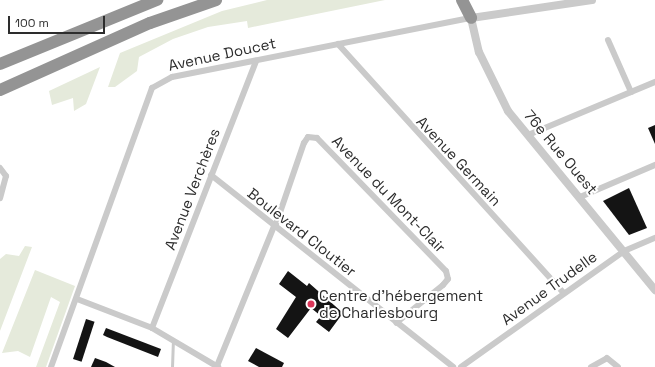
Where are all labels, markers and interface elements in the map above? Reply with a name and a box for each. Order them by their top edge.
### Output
scale bar [10,8,107,34]
text: 100 m [15,15,49,31]
street label: Avenue Doucet [166,34,278,74]
street label: 76e Rue Ouest [521,106,601,198]
street label: Avenue Germain [413,113,505,209]
street label: Avenue Verchères [160,126,224,252]
street label: Avenue du Mont-Clair [329,132,449,256]
street label: Boulevard Cloutier [244,184,360,280]
street label: Avenue Trudelle [498,247,600,329]
place label: Centre d'hébergement de Charlesbourg [319,286,483,321]
marker: Centre d'hébergement de Charlesbourg [306,299,316,309]

